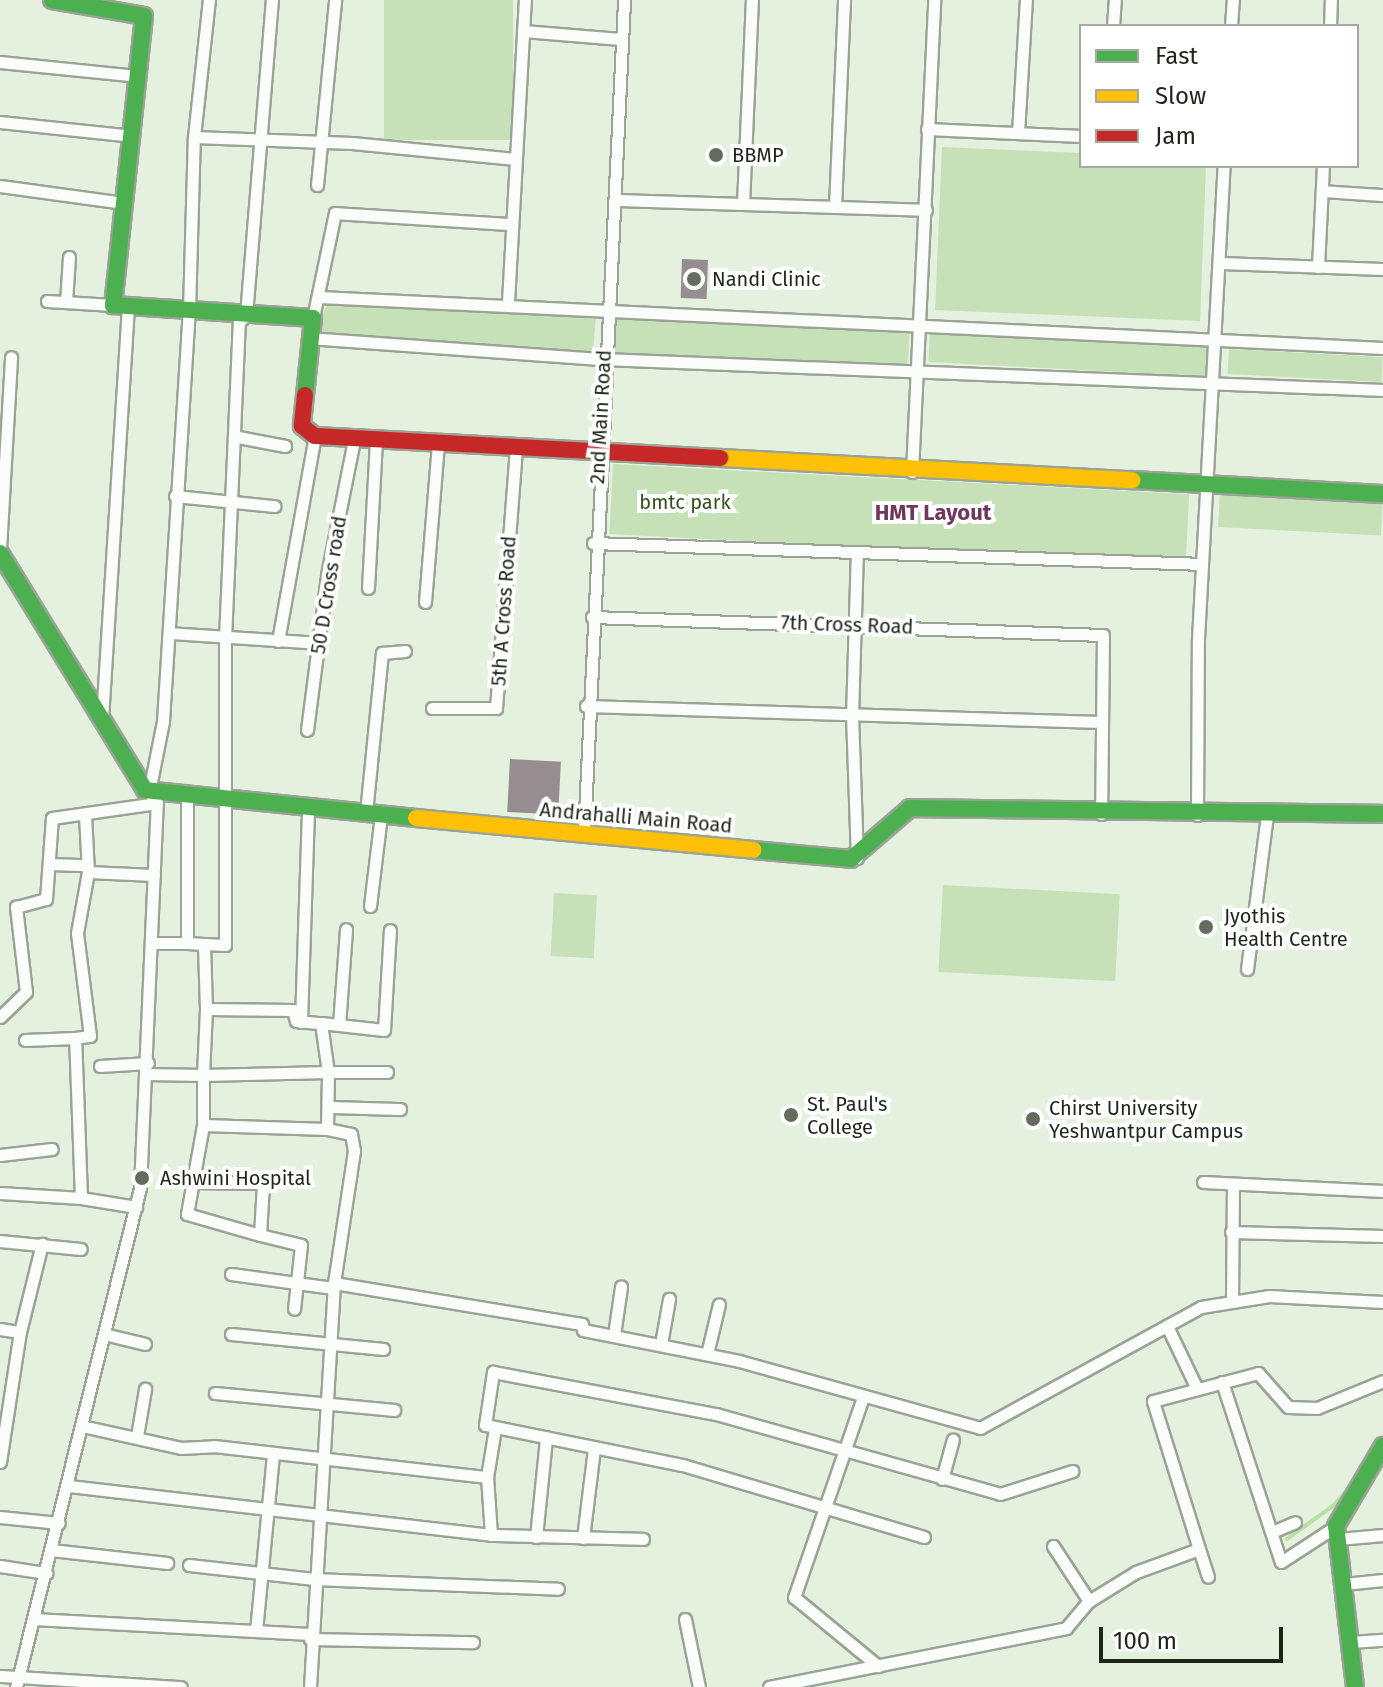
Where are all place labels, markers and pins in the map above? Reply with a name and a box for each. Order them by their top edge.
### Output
place label: BBMP [732,143,783,167]
marker: BBMP [707,146,725,164]
place label: Nandi Clinic [712,267,821,291]
marker: Nandi Clinic [683,268,705,290]
place label: Jyothis Health Centre [1224,904,1348,951]
marker: Jyothis Health Centre [1195,916,1217,938]
place label: St. Paul's College [807,1092,887,1139]
place label: Chirst University Yeshwantpur Campus [1049,1096,1243,1143]
marker: St. Paul's College [782,1106,800,1124]
marker: Chirst University Yeshwantpur Campus [1024,1110,1042,1128]
place label: Ashwini Hospital [160,1166,311,1190]
marker: Ashwini Hospital [131,1167,153,1189]

